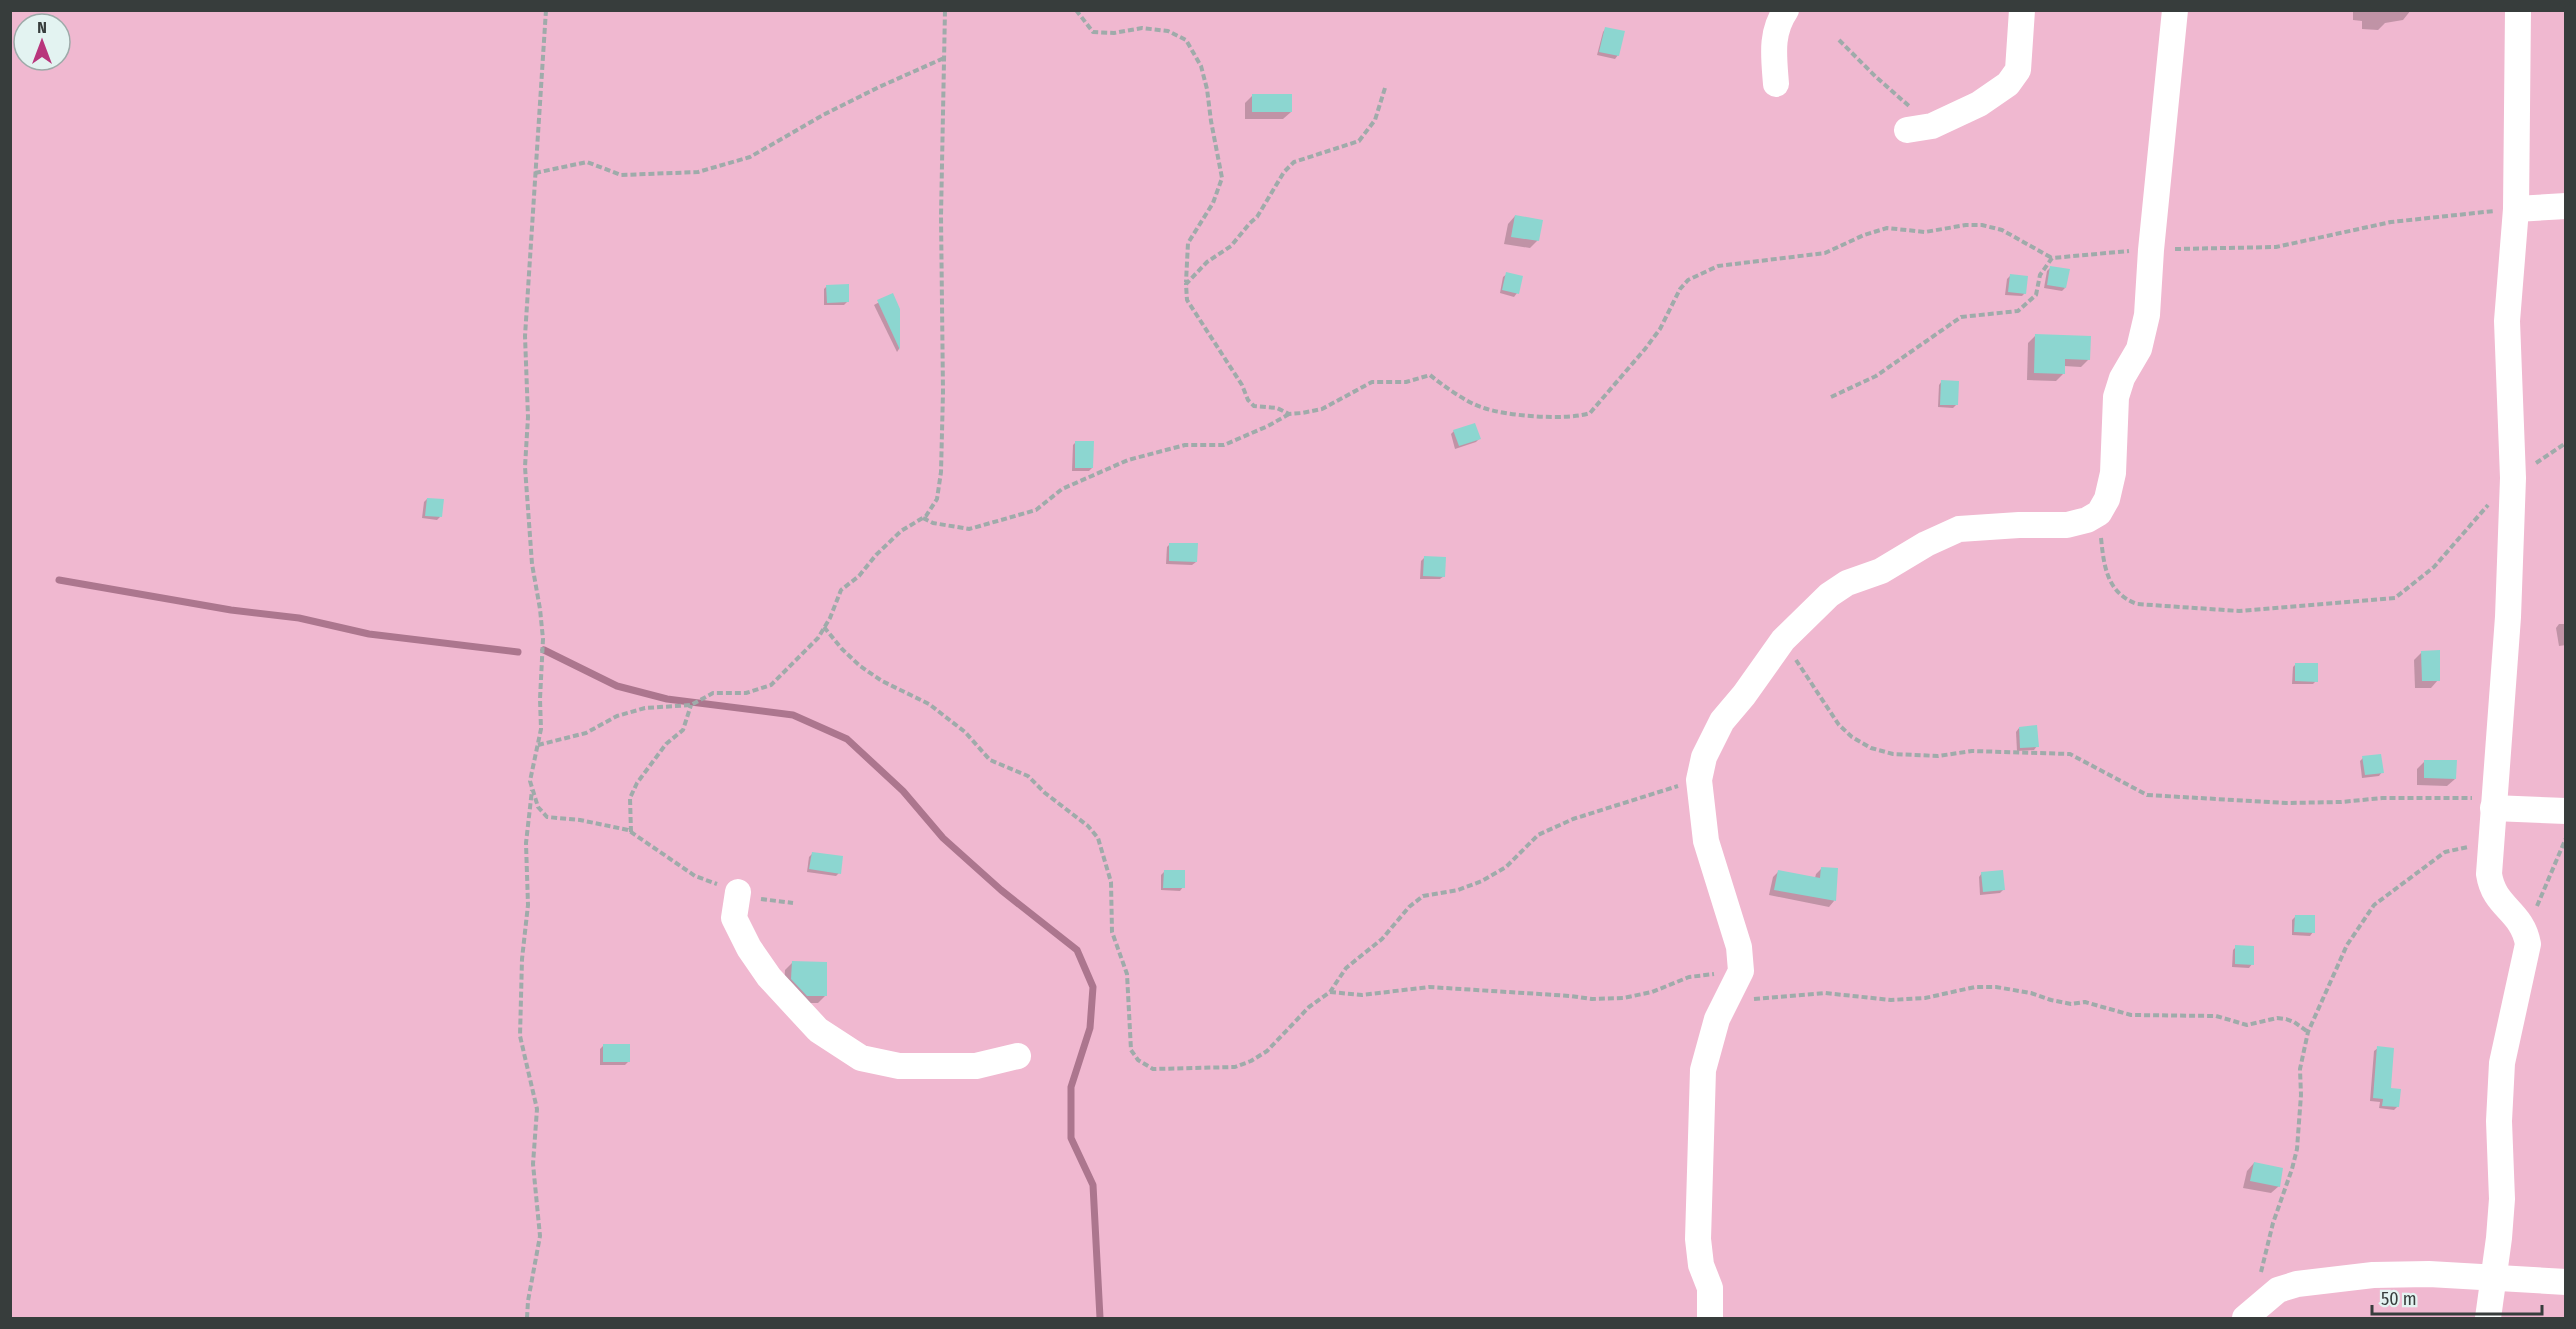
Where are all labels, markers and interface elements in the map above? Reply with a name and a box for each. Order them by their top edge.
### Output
north arrow [12,12,72,72]
text: N [37,18,47,37]
scale bar [2372,1278,2542,1316]
text: 50 m [2381,1288,2417,1310]

